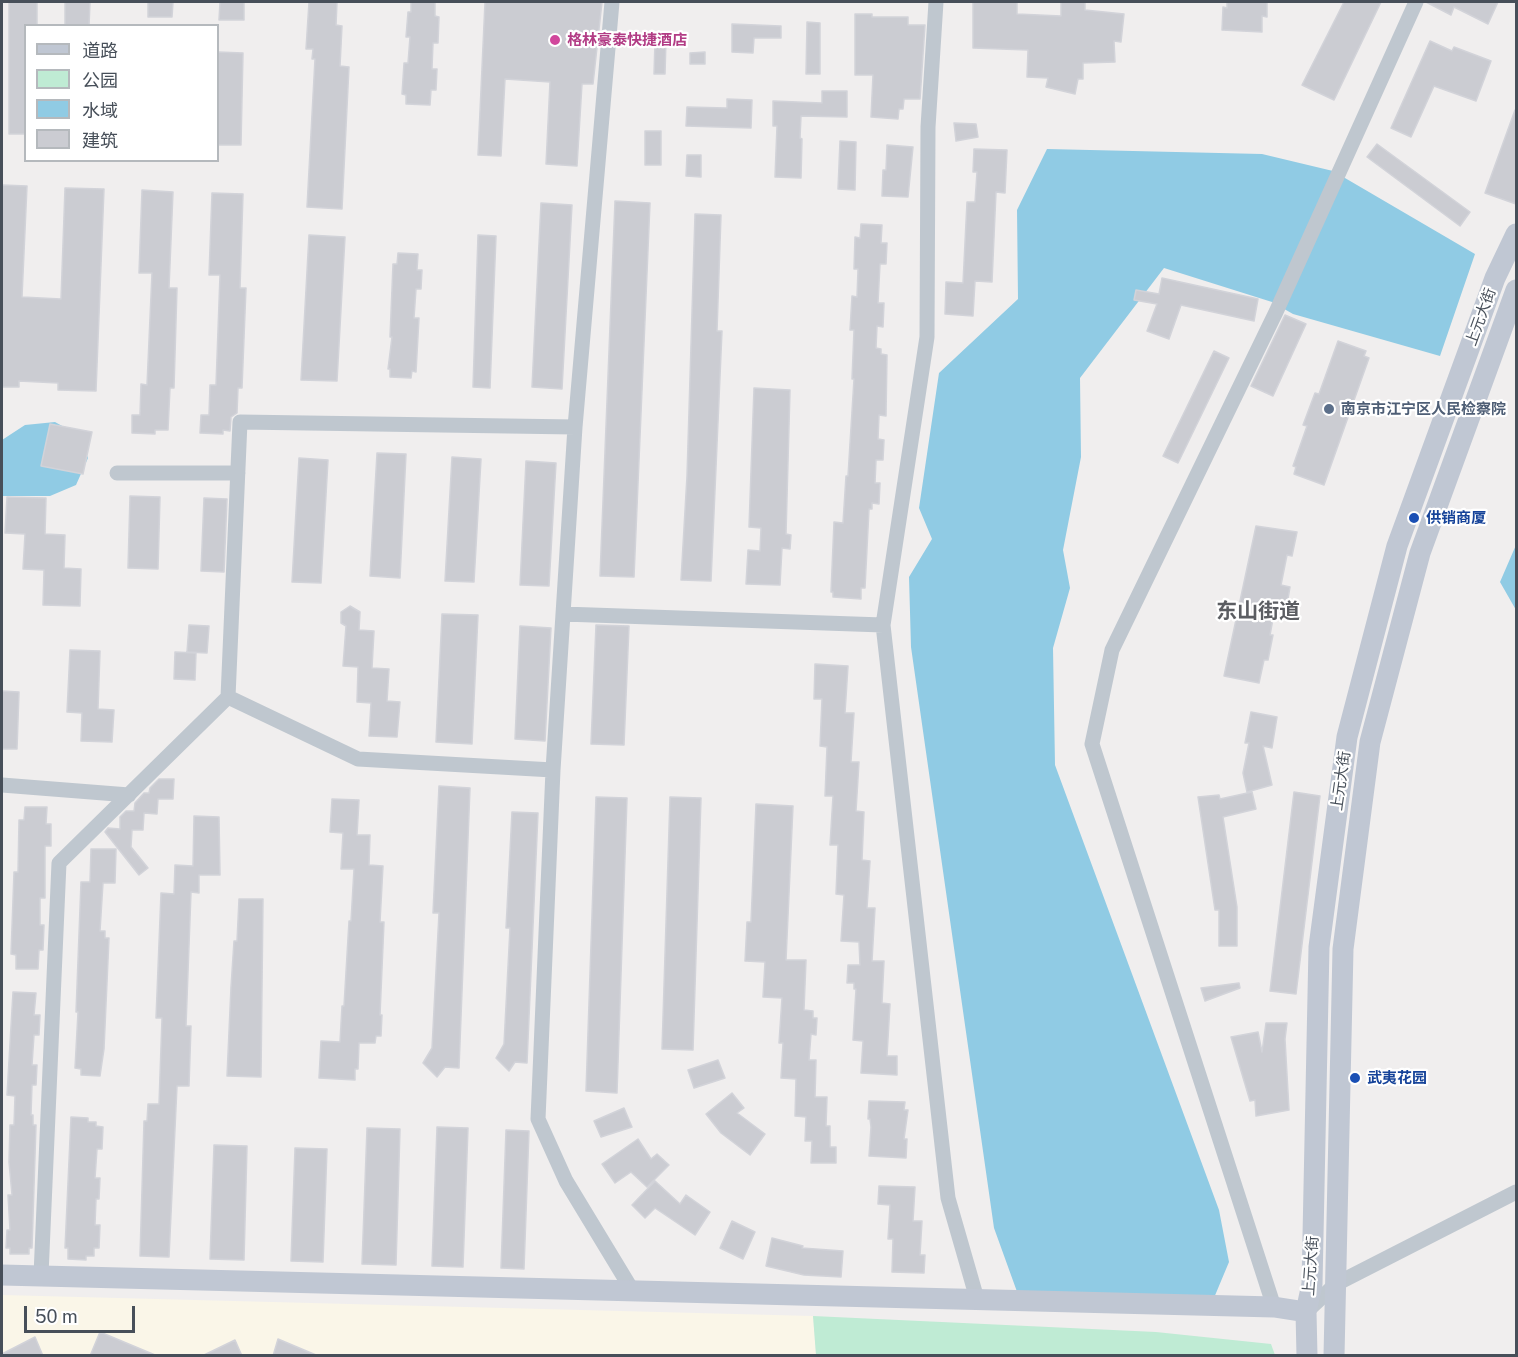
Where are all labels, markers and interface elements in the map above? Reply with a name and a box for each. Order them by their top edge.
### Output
legend [24,24,219,162]
place label: 格林豪泰快捷酒店 [567,31,687,49]
marker: 格林豪泰快捷酒店 [548,33,562,47]
text: 道路 [82,40,118,61]
text: 公园 [82,70,118,91]
text: 水域 [82,100,118,121]
text: 建筑 [82,130,118,151]
street label: 上元大街 [1462,286,1500,348]
place label: 南京市江宁区人民检察院 [1341,400,1506,418]
marker: 南京市江宁区人民检察院 [1322,402,1336,416]
place label: 供销商厦 [1426,509,1486,527]
marker: 供销商厦 [1407,511,1421,525]
district label: 东山街道 [1216,599,1300,625]
street label: 上元大街 [1328,750,1354,812]
place label: 武夷花园 [1367,1069,1427,1087]
marker: 武夷花园 [1348,1071,1362,1085]
street label: 上元大街 [1300,1235,1322,1297]
scale bar [27,1294,138,1332]
text: 50 m [35,1306,78,1327]

